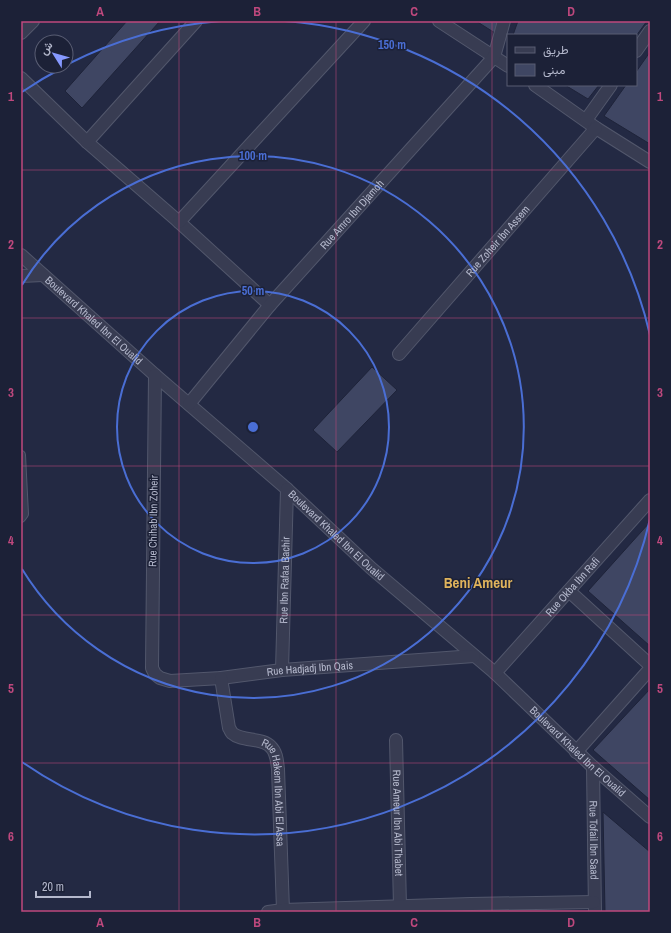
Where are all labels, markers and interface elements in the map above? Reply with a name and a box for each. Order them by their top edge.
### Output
text: A [96,3,104,20]
text: B [253,3,261,20]
text: C [410,3,418,20]
text: D [567,3,575,20]
north arrow [34,34,74,74]
legend [507,34,637,86]
text: 150 m [378,37,406,53]
text: ش [36,38,56,57]
text: طريق [543,42,569,58]
text: مبنى [543,62,565,78]
text: 1 [8,88,14,105]
text: 1 [657,88,663,105]
text: 100 m [239,148,267,164]
street label: Rue Amro Ibn Djamoh [317,177,387,252]
street label: Rue Zoheir Ibn Assem [463,202,532,279]
text: 2 [8,236,14,253]
text: 2 [657,236,663,253]
street label: Boulevard Khaled Ibn El Oualid [42,273,146,368]
text: 50 m [242,283,264,299]
text: 3 [8,384,14,401]
text: 3 [657,384,663,401]
centre of rings [246,420,260,434]
street label: Rue Chihab Ibn Zoheir [145,475,161,567]
street label: Boulevard Khaled Ibn El Oualid [286,487,387,583]
text: 4 [8,532,14,549]
text: 4 [657,532,663,549]
street label: Rue Ibn Rafaa Bachir [276,536,293,624]
street label: Rue Okba Ibn Rafi [542,554,603,619]
district label: Beni Ameur [444,572,512,593]
street label: Rue Hadjadj Ibn Qais [266,658,354,679]
text: 5 [8,680,14,697]
text: 5 [657,680,663,697]
street label: Boulevard Khaled Ibn El Oualid [527,703,629,799]
street label: Rue Hakem Ibn Abi El Assa [260,735,288,847]
street label: Rue Ameur Ibn Abi Thabet [390,770,406,877]
street label: Rue Tofail Ibn Saad [586,800,602,880]
text: 6 [8,828,14,845]
text: 6 [657,828,663,845]
scale bar [36,873,90,899]
text: 20 m [42,879,64,895]
text: A [96,914,104,931]
text: B [253,914,261,931]
text: C [410,914,418,931]
text: D [567,914,575,931]

